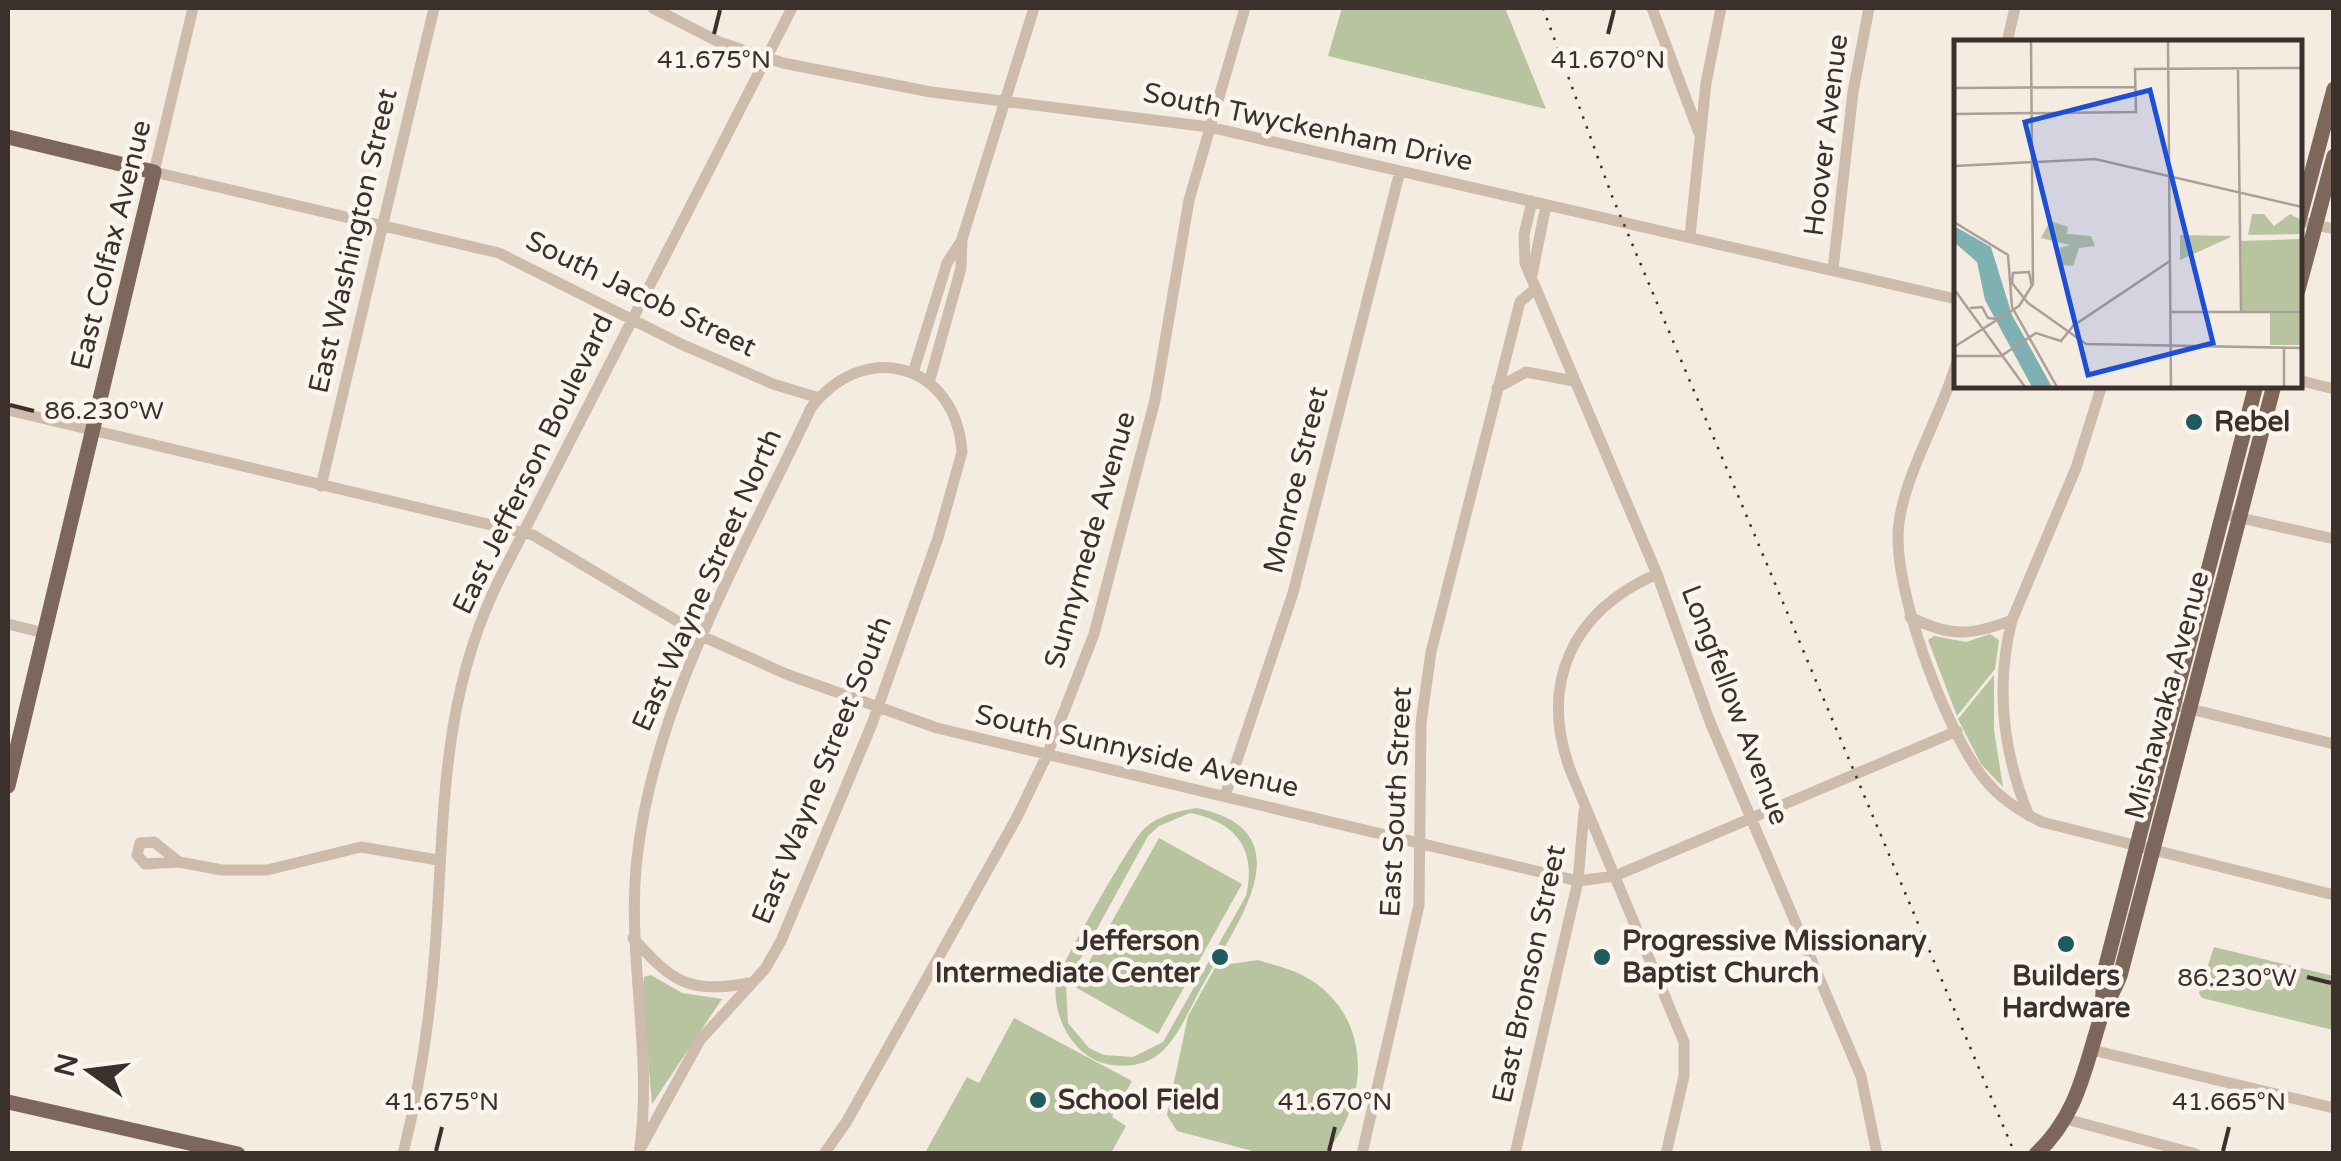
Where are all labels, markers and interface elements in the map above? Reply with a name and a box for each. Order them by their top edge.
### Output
street label: Hoover Avenue [1797,32,1855,238]
inset map [1954,40,2301,388]
text: 41.675°N [657,45,771,75]
text: 41.670°N [1551,45,1665,75]
street label: South Twyckenham Drive [1140,75,1476,179]
street label: East Washington Street [301,85,405,397]
street label: East Colfax Avenue [63,117,159,373]
street label: South Jacob Street [520,223,762,365]
street label: East Jefferson Boulevard [445,308,621,620]
street label: Monroe Street [1256,383,1336,577]
text: 86.230°W [44,396,164,426]
place label: Rebel [2214,405,2290,439]
street label: Sunnymede Avenue [1037,408,1143,672]
marker: Rebel [2183,411,2205,433]
street label: East Wayne Street North [625,423,789,737]
street label: Mishawaka Avenue [2117,567,2217,823]
street label: Longfellow Avenue [1674,580,1796,830]
street label: East Wayne Street South [745,611,899,929]
street label: East South Street [1373,685,1419,918]
street label: South Sunnyside Avenue [972,697,1302,805]
street label: East Bronson Street [1485,841,1573,1106]
place label: Jefferson Intermediate Center [935,924,1201,990]
place label: Progressive Missionary Baptist Church [1622,924,1927,990]
marker: Builders Hardware [2055,933,2077,955]
marker: Jefferson Intermediate Center [1209,946,1231,968]
marker: Progressive Missionary Baptist Church [1591,946,1613,968]
place label: Builders Hardware [2002,959,2131,1025]
text: 86.230°W [2177,963,2297,993]
north arrow [40,1021,140,1121]
text: N [47,1050,86,1080]
place label: School Field [1058,1083,1220,1117]
text: 41.675°N [385,1087,499,1117]
text: 41.670°N [1278,1087,1392,1117]
text: 41.665°N [2172,1087,2286,1117]
marker: School Field [1027,1089,1049,1111]

